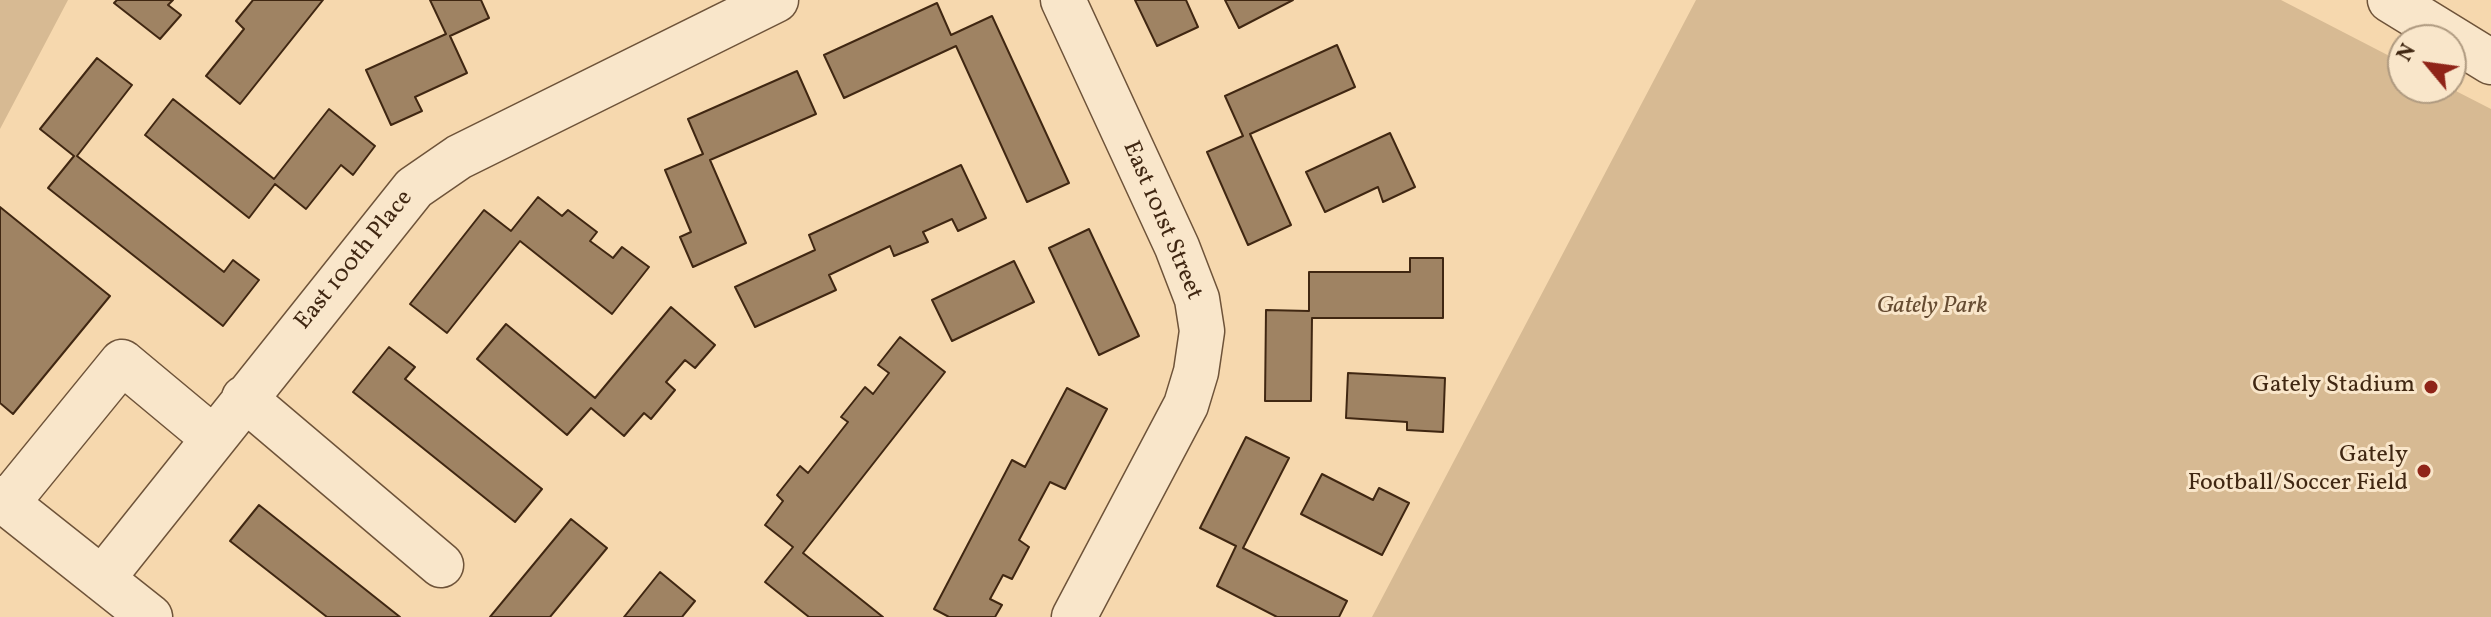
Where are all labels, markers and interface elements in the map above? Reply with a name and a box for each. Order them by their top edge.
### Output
north arrow [2387,24,2467,104]
text: N [2390,39,2425,68]
street label: East 101st Street [1115,137,1207,305]
street label: East 100th Place [290,185,420,337]
park label: Gately Park [1877,294,1987,322]
place label: Gately Stadium [2252,373,2415,401]
marker: Gately Stadium [2422,378,2440,396]
place label: Gately Football/Soccer Field [2188,443,2408,499]
marker: Gately Football/Soccer Field [2415,462,2433,480]

